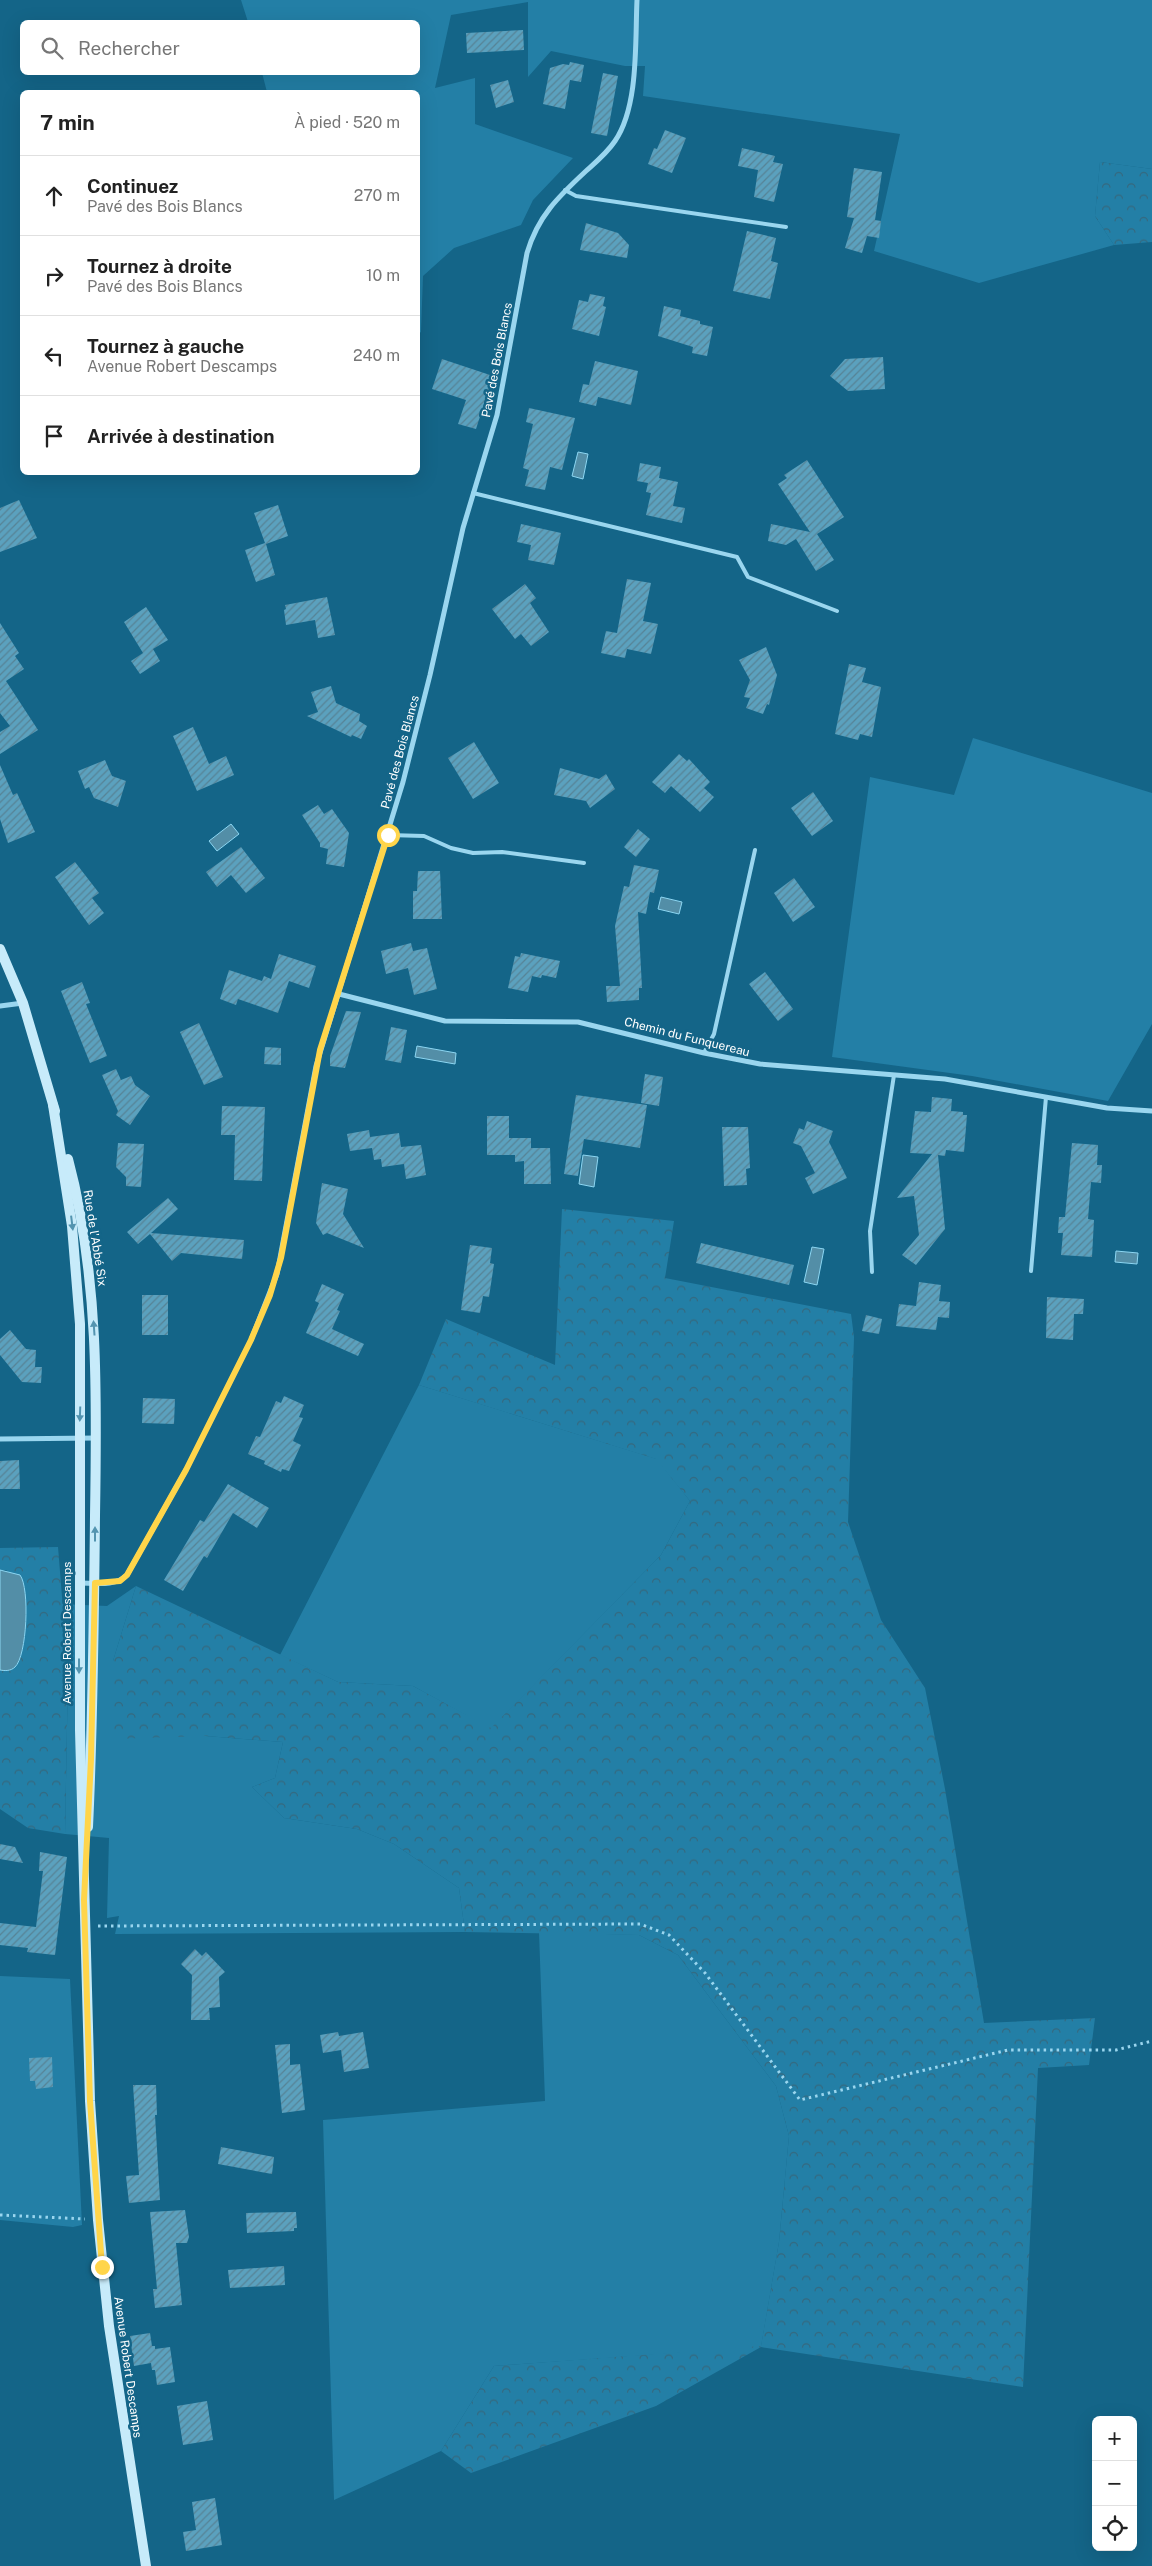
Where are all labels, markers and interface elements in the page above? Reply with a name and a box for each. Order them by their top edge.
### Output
search box [20,20,420,75]
icon: search [38,34,66,62]
text: Rechercher [78,37,180,59]
text: 7 min [40,110,95,135]
text: À pied · 520 m [294,113,400,132]
text: Continuez [87,175,178,197]
icon: ahead [40,182,68,210]
text: 270 m [354,186,400,205]
text: Pavé des Bois Blancs [87,197,243,216]
text: Tournez à droite [87,255,232,277]
icon: right [40,262,68,290]
text: 10 m [366,266,400,285]
text: Pavé des Bois Blancs [87,277,243,296]
street label: Pavé des Bois Blancs [479,301,515,419]
text: Tournez à gauche [87,335,244,357]
icon: left [40,342,68,370]
text: 240 m [353,346,400,365]
text: Avenue Robert Descamps [87,357,277,376]
icon: arrive [40,422,68,450]
text: Arrivée à destination [87,425,275,447]
street label: Pavé des Bois Blancs [378,694,422,810]
route start [377,824,400,847]
street label: Chemin du Funquereau [623,1015,751,1059]
street label: Rue de l'Abbé Six [80,1189,110,1288]
one-way arrow [68,1215,76,1231]
one-way arrow [89,1320,97,1336]
one-way arrow [75,1406,83,1422]
one-way arrow [91,1526,99,1542]
street label: Avenue Robert Descamps [60,1562,74,1704]
one-way arrow [75,1659,83,1675]
route end [91,2256,114,2279]
street label: Avenue Robert Descamps [111,2295,145,2439]
map controls [1092,2416,1137,2551]
button: + [1092,2416,1137,2461]
button: − [1092,2461,1137,2506]
button: locate [1092,2506,1137,2551]

